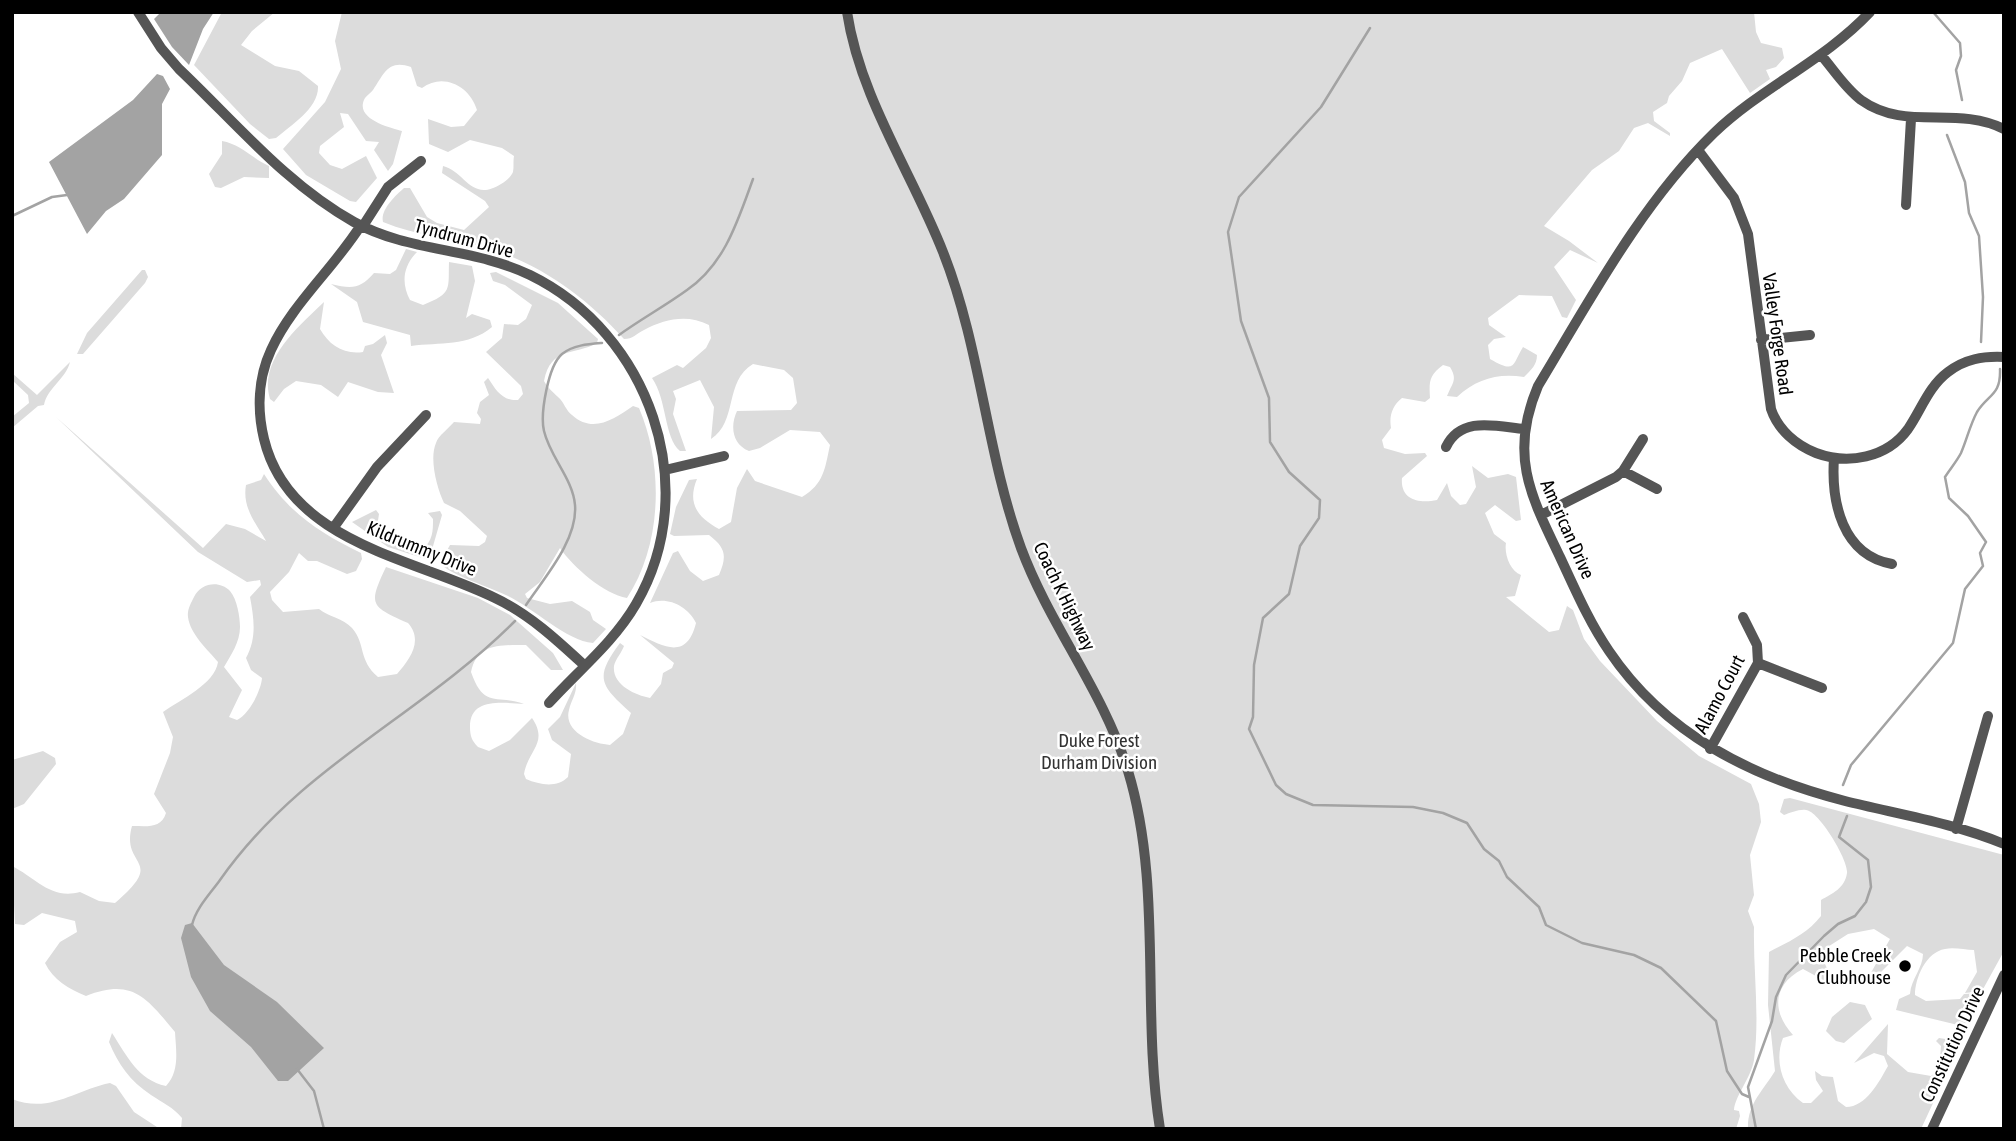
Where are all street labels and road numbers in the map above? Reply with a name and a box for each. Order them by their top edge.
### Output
street label: Tyndrum Drive [412,214,516,262]
street label: Valley Forge Road [1759,272,1797,396]
street label: American Drive [1536,476,1600,582]
street label: Kildrummy Drive [364,516,480,580]
street label: Coach K Highway [1029,538,1101,654]
street label: Alamo Court [1689,651,1749,737]
street label: Constitution Drive [1916,983,1988,1105]

